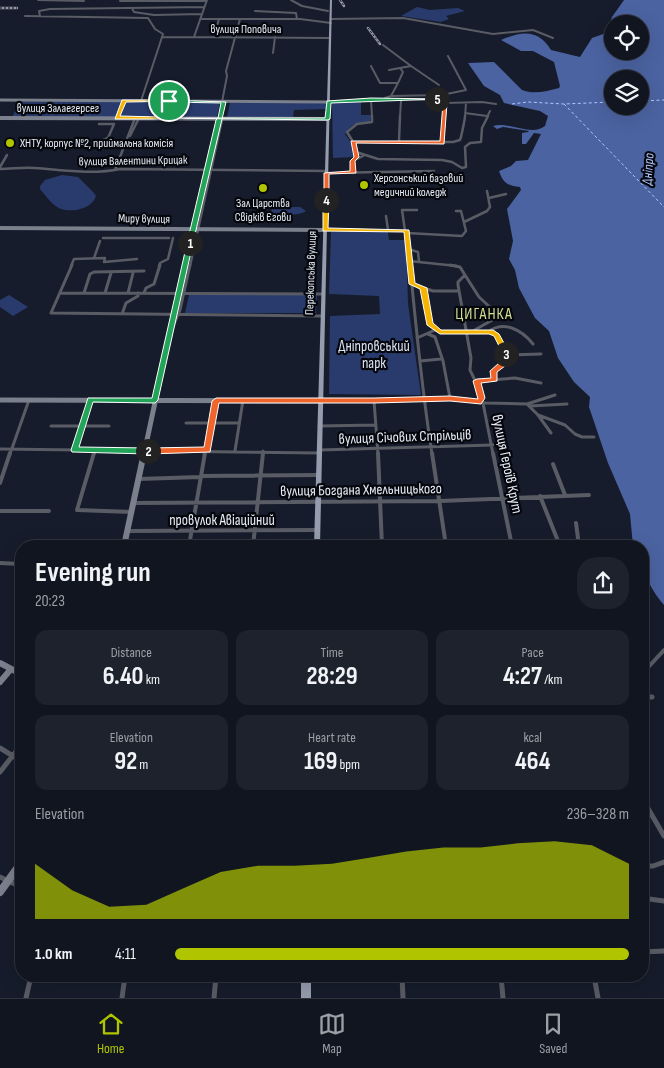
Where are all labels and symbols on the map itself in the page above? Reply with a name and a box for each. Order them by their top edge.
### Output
street label: вулиця Поповича [211,22,282,37]
pin [148,80,190,122]
pin: 5 [424,86,450,112]
street label: вулиця Залаегерсег [17,101,99,116]
place label: ХНТУ, корпус №2, приймальна комісія [19,136,174,151]
marker: ХНТУ, корпус №2, приймальна комісія [4,137,16,149]
water label: Дніпро [638,152,658,187]
street label: вулиця Валентини Крицак [79,153,188,169]
place label: Херсонський базовий медичний коледж [373,171,463,200]
marker: Херсонський базовий медичний коледж [358,179,370,191]
marker: Зал Царства Свідків Єгови [257,182,269,194]
pin: 4 [314,188,338,212]
place label: Зал Царства Свідків Єгови [235,196,291,225]
street label: Миру вулиця [118,211,170,227]
pin: 1 [178,230,202,256]
street label: Перекопська вулиця [302,230,320,315]
district label: ЦИГАНКА [455,305,513,324]
park label: Дніпровський парк [338,337,410,373]
pin: 3 [494,342,518,366]
street label: вулиця Героїв Крут [487,413,527,515]
street label: вулиця Січових Стрільців [338,425,472,449]
pin: 2 [136,438,160,464]
street label: вулиця Богдана Хмельницького [280,479,442,501]
street label: провулок Авіаційний [169,511,275,530]

